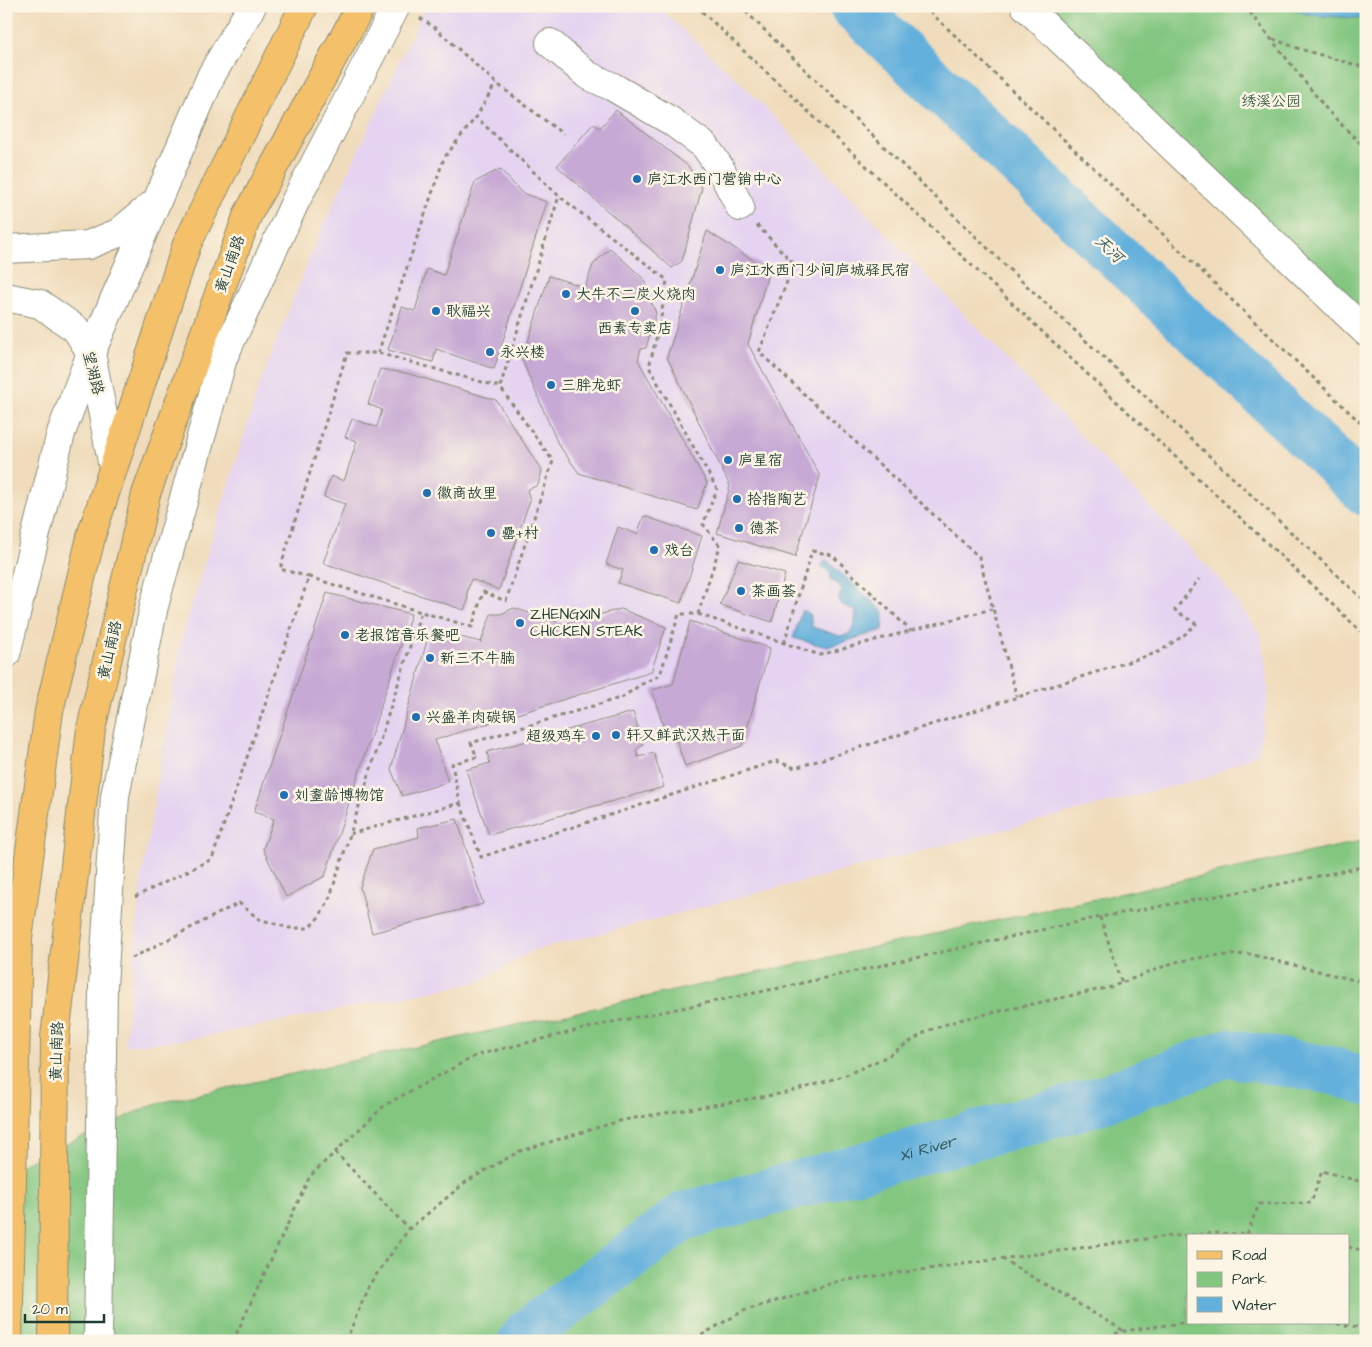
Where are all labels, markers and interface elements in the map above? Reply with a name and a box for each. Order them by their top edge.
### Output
park label: 绣溪公园 [1241,91,1301,112]
place label: 庐江水西门营销中心 [647,169,782,190]
marker: 庐江水西门营销中心 [631,173,643,185]
water label: 天河 [1090,230,1130,270]
street label: 黄山南路 [210,232,250,296]
place label: 庐江水西门少间庐城驿民宿 [730,260,910,281]
marker: 庐江水西门少间庐城驿民宿 [714,264,726,276]
place label: 大牛不二炭火烧肉 [576,284,696,305]
marker: 大牛不二炭火烧肉 [560,288,572,300]
place label: 耿福兴 [446,301,491,322]
marker: 耿福兴 [430,305,442,317]
marker: 西素专卖店 [629,305,641,317]
place label: 西素专卖店 [597,318,673,339]
place label: 永兴楼 [500,342,545,363]
marker: 永兴楼 [484,346,496,358]
street label: 望湖路 [77,349,109,397]
place label: 三胖龙虾 [561,375,621,396]
marker: 三胖龙虾 [545,379,557,391]
place label: 庐星宿 [738,450,783,471]
marker: 庐星宿 [722,454,734,466]
place label: 徽商故里 [437,483,497,504]
marker: 徽商故里 [421,487,433,499]
place label: 拾指陶艺 [747,489,807,510]
marker: 拾指陶艺 [731,493,743,505]
place label: 德茶 [749,518,779,539]
marker: 德茶 [733,522,745,534]
place label: 罍+村 [501,523,539,544]
marker: 罍+村 [485,527,497,539]
place label: 戏台 [664,540,694,561]
marker: 戏台 [648,544,660,556]
place label: 茶画荟 [751,581,796,602]
marker: 茶画荟 [735,585,747,597]
place label: ZHENGXIN CHICKEN STEAK [530,604,643,642]
marker: ZHENGXIN CHICKEN STEAK [514,617,526,629]
street label: 黄山南路 [93,618,127,682]
place label: 老报馆音乐餐吧 [355,625,460,646]
marker: 老报馆音乐餐吧 [339,629,351,641]
place label: 新三不牛腩 [440,648,515,669]
marker: 新三不牛腩 [424,652,436,664]
place label: 兴盛羊肉碳锅 [426,707,516,728]
marker: 兴盛羊肉碳锅 [410,711,422,723]
place label: 轩又鲜武汉热干面 [626,725,746,746]
place label: 超级鸡车 [526,726,586,747]
marker: 轩又鲜武汉热干面 [610,729,622,741]
marker: 超级鸡车 [590,730,602,742]
place label: 刘耋龄博物馆 [294,785,384,806]
marker: 刘耋龄博物馆 [278,789,290,801]
street label: 黄山南路 [45,1021,69,1081]
water label: Xi River [897,1130,961,1167]
legend [1187,1234,1350,1324]
text: Road [1232,1245,1267,1266]
text: Park [1232,1269,1267,1290]
scale bar [25,1292,104,1324]
text: Water [1232,1295,1276,1316]
text: 20 m [32,1299,68,1320]

